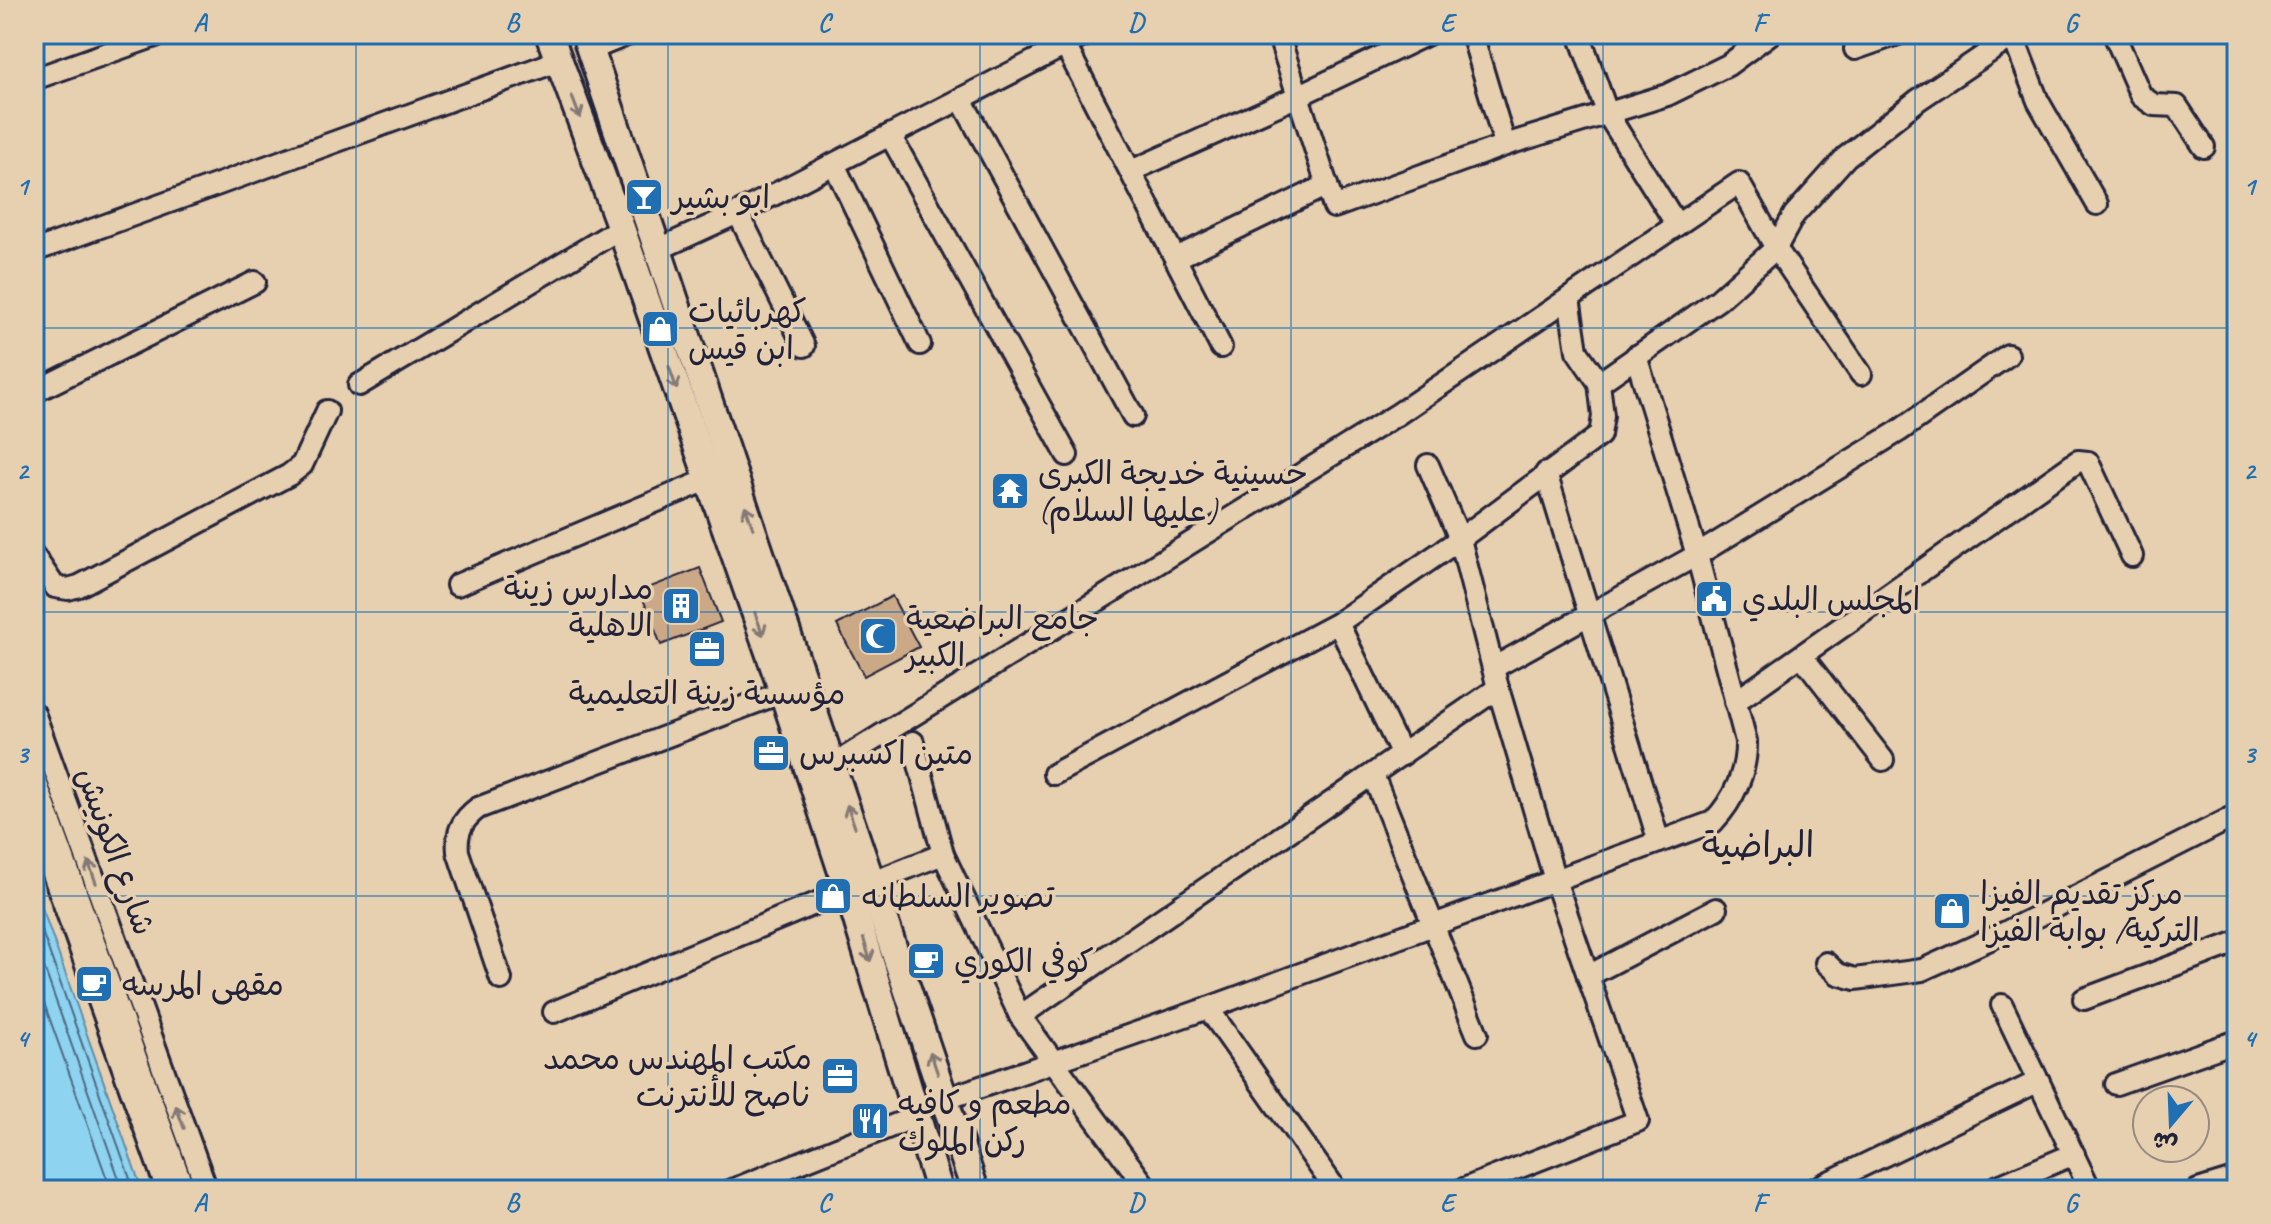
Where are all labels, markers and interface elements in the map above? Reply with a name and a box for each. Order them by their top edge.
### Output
text: A [193,6,208,39]
text: B [505,6,521,39]
text: C [818,6,834,39]
text: D [1128,6,1146,39]
text: E [1440,6,1458,39]
text: F [1753,6,1771,39]
text: G [2065,6,2081,39]
one-way arrow [570,94,584,119]
text: 1 [16,170,31,203]
text: 1 [2243,170,2258,203]
bar icon: ابو بشير [623,176,665,218]
place label: ابو بشير [669,177,770,218]
place label: كهربائيات ابن قيس [688,291,807,369]
shop icon: كهربائيات ابن قيس [639,308,681,350]
one-way arrow [666,366,681,391]
place label: حسينية خديجة الكبرى (عليها السلام) [1038,453,1308,534]
text: 2 [16,454,30,487]
text: 2 [2243,454,2257,487]
temple icon: حسينية خديجة الكبرى (عليها السلام) [989,470,1031,512]
one-way arrow [740,505,755,530]
place label: مدارس زينة الاهلية [504,568,653,646]
public building icon: المجلس البلدي [1693,578,1735,620]
place label: المجلس البلدي [1742,579,1920,622]
building icon: مدارس زينة الاهلية [660,585,702,627]
place label: جامع البراضعية الكبير [903,598,1099,676]
one-way arrow [752,611,767,636]
mosque icon: جامع البراضعية الكبير [857,615,899,657]
office icon: مؤسسة زينة التعليمية [686,628,728,670]
place label: مؤسسة زينة التعليمية [569,673,845,714]
office icon: متين اكسبرس [750,732,792,774]
place label: متين اكسبرس [799,733,973,774]
text: 3 [16,738,30,771]
text: 3 [2243,738,2257,771]
street label: شارع الكونيش [64,762,165,941]
one-way arrow [842,804,857,829]
district label: البراضية [1702,822,1814,868]
one-way arrow [83,860,98,885]
place label: مركز تقديم الفيزا التركية/ بوابة الفيزا [1980,873,2200,951]
shop icon: تصوير السلطانه [812,875,854,917]
place label: تصوير السلطانه [861,876,1055,917]
shop icon: مركز تقديم الفيزا التركية/ بوابة الفيزا [1931,890,1973,932]
one-way arrow [860,937,875,963]
cafe icon: كوفي الكوري [905,940,947,982]
place label: كوفي الكوري [954,941,1094,984]
cafe icon: مقهى المرسه [73,963,115,1005]
place label: مقهى المرسه [122,964,284,1005]
text: 4 [16,1022,31,1055]
text: 4 [2243,1022,2258,1055]
place label: مكتب المهندس محمد ناصح للأنترنت [543,1038,812,1117]
one-way arrow [925,1050,940,1075]
office icon: مكتب المهندس محمد ناصح للأنترنت [819,1055,861,1097]
place label: مطعم و كافيه ركن الملوك [898,1083,1072,1161]
north arrow [2131,1084,2211,1164]
restaurant icon: مطعم و كافيه ركن الملوك [849,1100,891,1142]
one-way arrow [172,1105,186,1129]
text: ش [2149,1125,2181,1159]
text: A [193,1186,208,1219]
text: B [505,1186,521,1219]
text: C [818,1186,834,1219]
text: D [1128,1186,1146,1219]
text: E [1440,1186,1458,1219]
text: F [1753,1186,1771,1219]
text: G [2065,1186,2081,1219]

